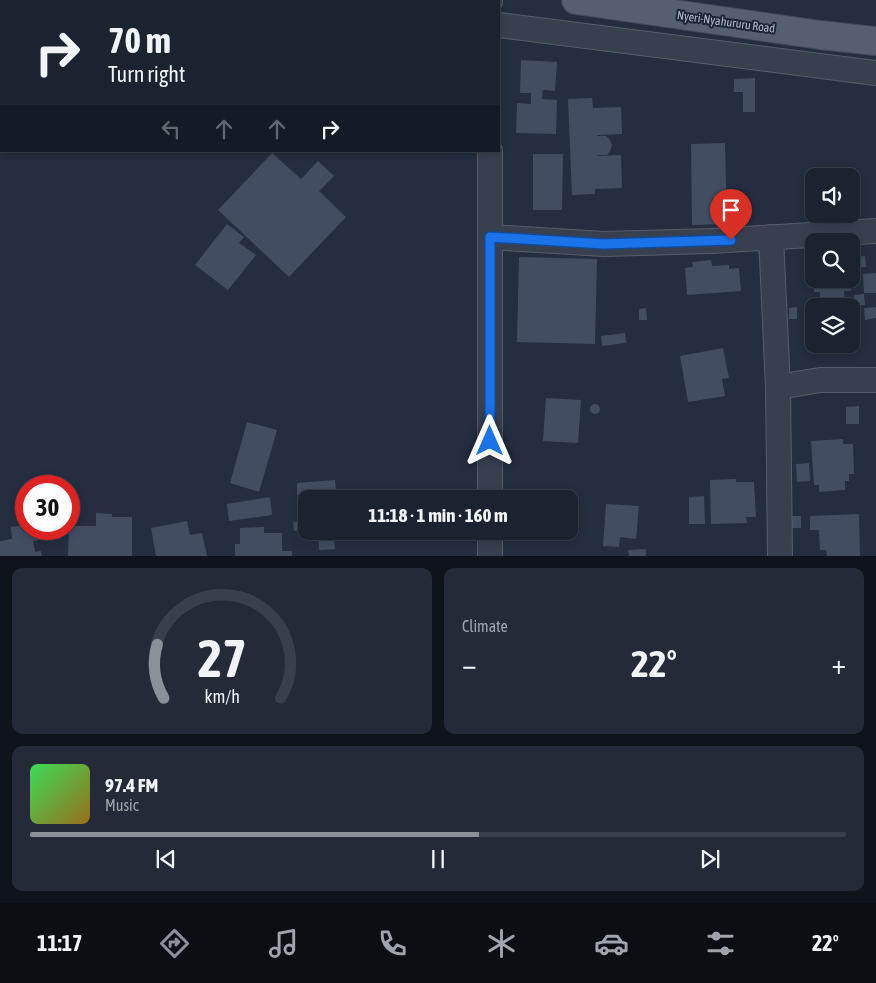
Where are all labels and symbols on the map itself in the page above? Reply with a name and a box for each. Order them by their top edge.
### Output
street label: Nyeri-Nyahururu Road [676,8,776,36]
pin [710,189,752,240]
position arrow [463,414,515,466]
speed limit sign: 30 [15,475,80,540]

